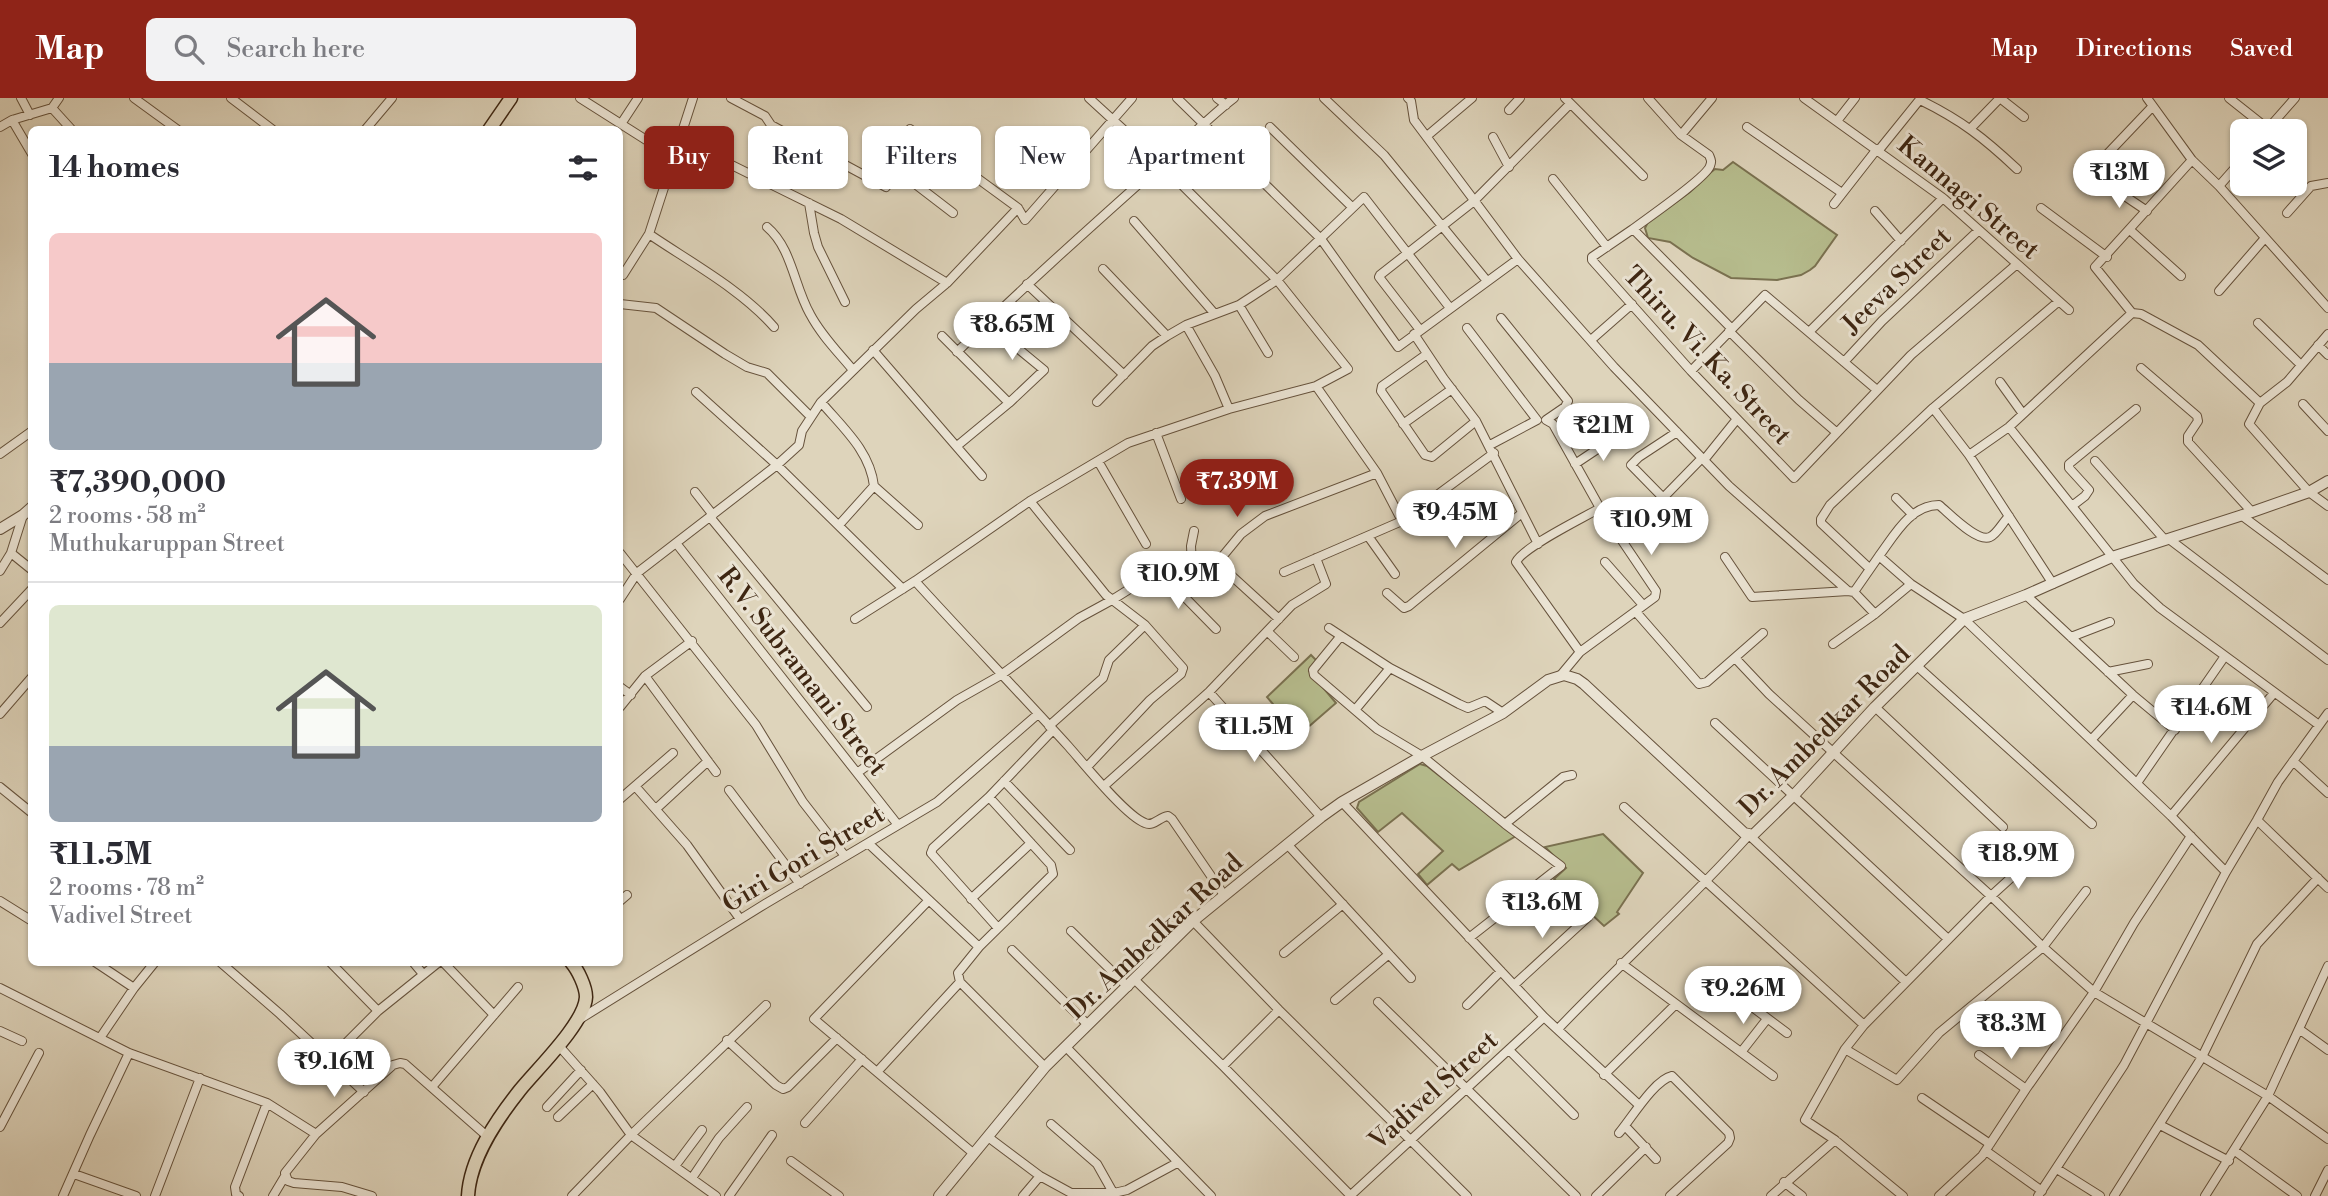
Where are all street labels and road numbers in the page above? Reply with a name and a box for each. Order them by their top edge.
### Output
street label: Kannagi Street [1891,129,2046,266]
street label: Jeeva Street [1835,221,1958,341]
street label: Thiru. Vi. Ka. Street [1617,260,1798,451]
street label: R.V. Subramani Street [711,561,894,782]
street label: Dr. Ambedkar Road [1732,638,1917,823]
street label: Giri Gori Street [717,798,890,920]
street label: Dr. Ambedkar Road [1060,847,1250,1027]
street label: Vadivel Street [1362,1025,1505,1158]

